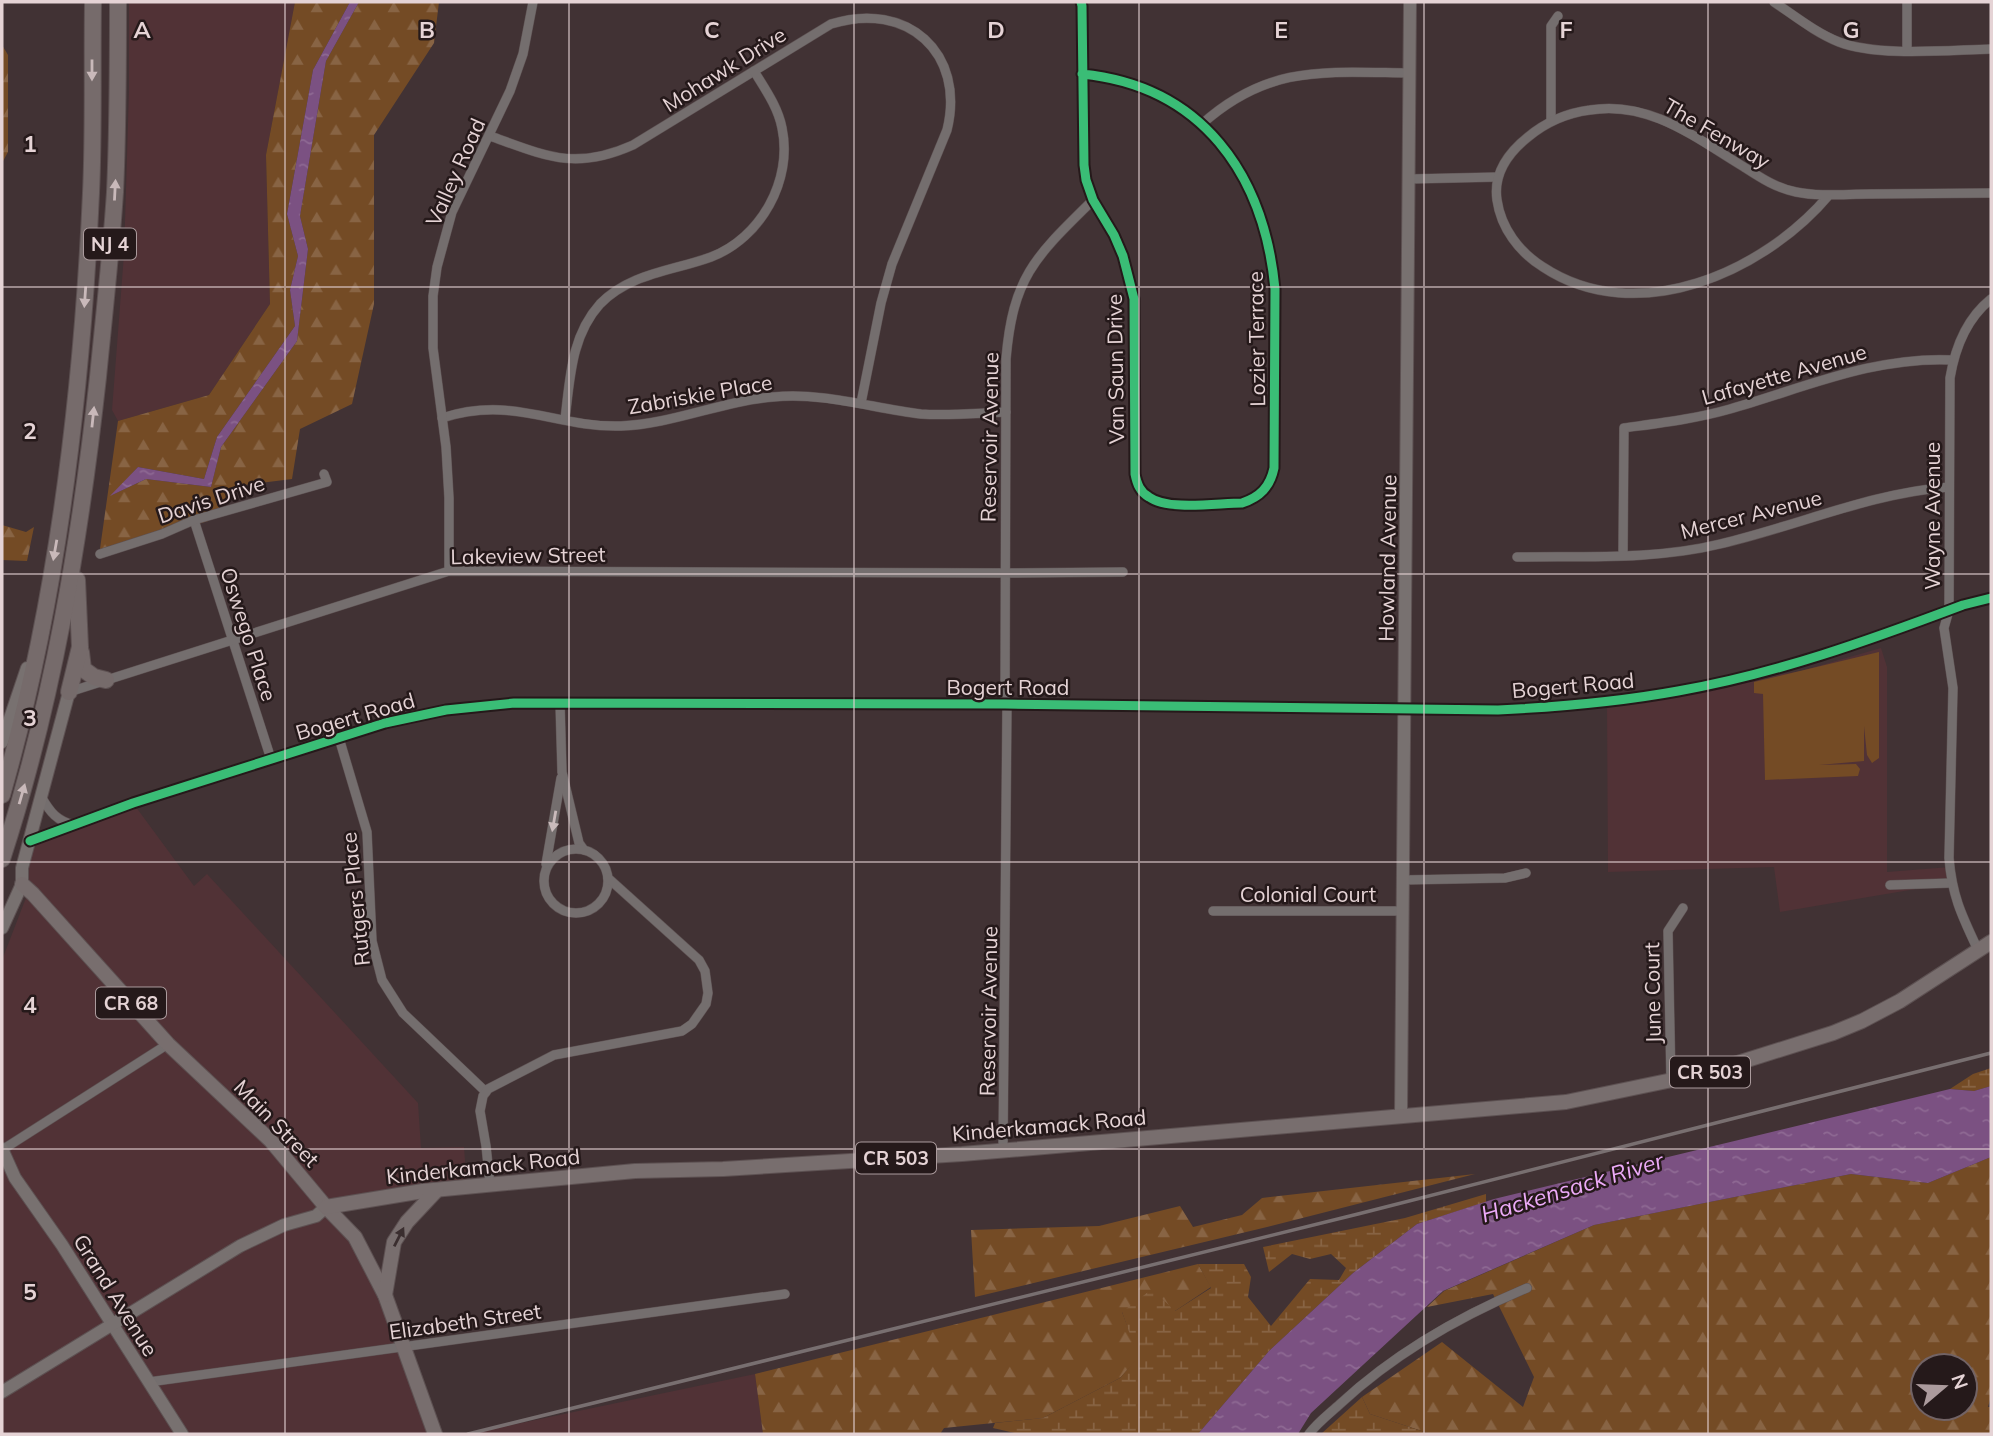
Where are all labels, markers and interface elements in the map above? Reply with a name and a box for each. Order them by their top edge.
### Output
text: A [133,15,151,44]
text: B [419,15,435,44]
text: C [704,15,720,44]
text: D [987,15,1005,44]
text: E [1274,15,1288,44]
text: F [1559,15,1573,44]
text: G [1842,15,1860,44]
street label: Mohawk Drive [658,21,790,117]
one-way arrow [86,59,98,81]
street label: The Fenway [1659,92,1775,174]
street label: Valley Road [420,114,490,230]
text: 1 [23,129,37,158]
one-way arrow [109,179,120,201]
road number: NJ 4 [84,228,136,260]
street label: Lozier Terrace [1242,271,1270,407]
one-way arrow [79,287,90,309]
street label: Van Saun Drive [1101,294,1129,444]
street label: Lafayette Avenue [1699,338,1869,410]
street label: Reservoir Avenue [975,352,1003,522]
street label: Zabriskie Place [626,369,774,419]
one-way arrow [88,406,99,428]
text: 2 [23,416,37,445]
street label: Wayne Avenue [1919,442,1945,590]
street label: Davis Drive [154,469,268,529]
street label: Howland Avenue [1373,474,1401,642]
street label: Mercer Avenue [1678,484,1824,544]
one-way arrow [49,539,60,561]
street label: Lakeview Street [450,541,606,569]
street label: Oswego Place [215,564,283,704]
street label: Bogert Road [1511,667,1635,703]
street label: Bogert Road [947,674,1069,700]
street label: Bogert Road [292,687,418,745]
text: 3 [23,703,37,732]
one-way arrow [18,783,28,804]
one-way arrow [548,810,559,832]
street label: Rutgers Place [335,831,375,967]
street label: Colonial Court [1240,881,1376,907]
street label: Reservoir Avenue [974,926,1002,1096]
street label: June Court [1638,942,1666,1044]
road number: CR 68 [96,987,166,1018]
text: 4 [23,990,37,1019]
road number: CR 503 [1670,1056,1750,1088]
street label: Main Street [229,1074,325,1172]
street label: Kinderkamack Road [951,1104,1147,1146]
road number: CR 503 [856,1142,936,1174]
street label: Kinderkamack Road [385,1143,581,1189]
water label: Hackensack River [1477,1145,1668,1229]
one-way arrow [392,1226,404,1246]
street label: Grand Avenue [68,1229,164,1361]
text: 5 [23,1277,37,1306]
street label: Elizabeth Street [387,1297,543,1345]
north arrow [1909,1352,1979,1422]
text: N [1946,1371,1974,1392]

